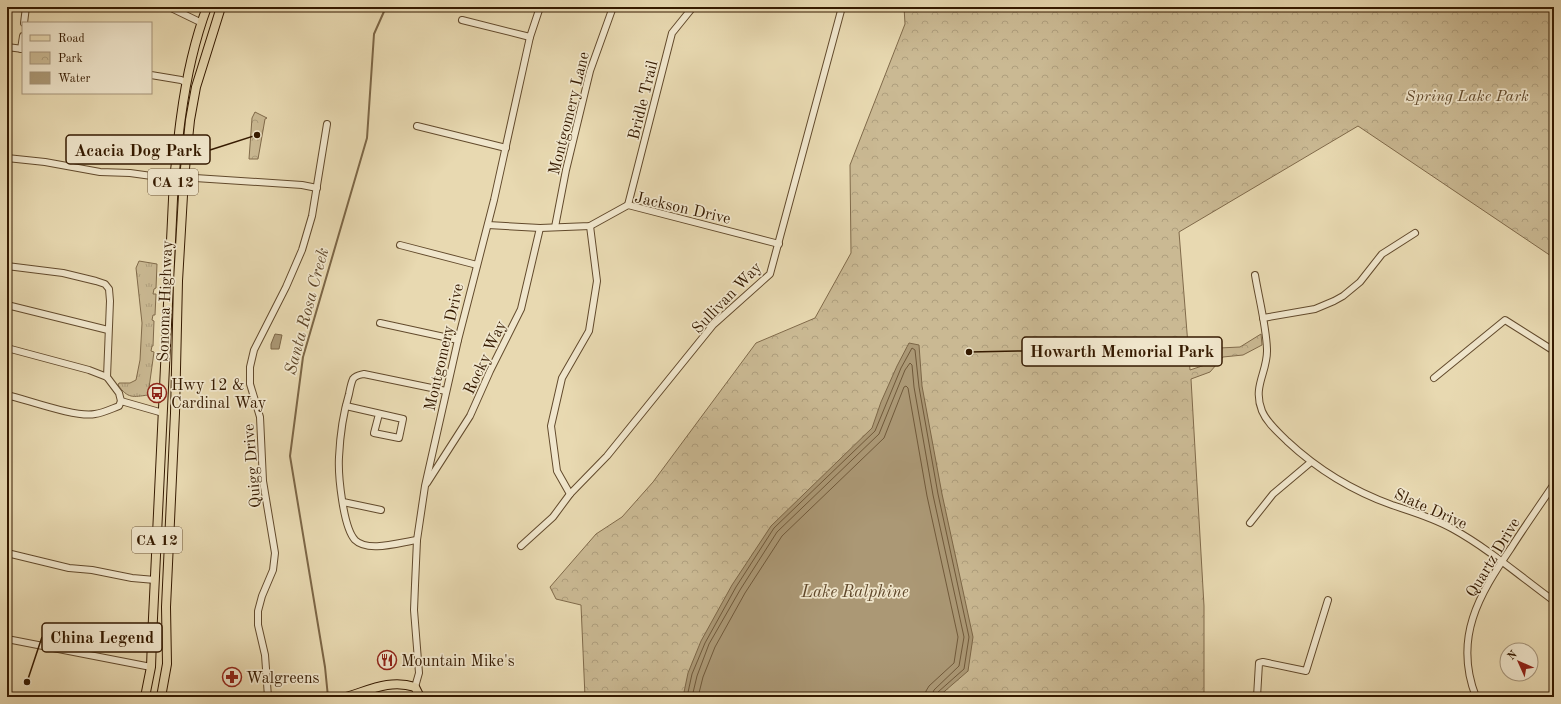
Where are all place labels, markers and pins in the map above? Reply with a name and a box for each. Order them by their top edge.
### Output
callout: Acacia Dog Park [66,135,210,164]
callout: Howarth Memorial Park [1022,337,1222,366]
place label: Hwy 12 & Cardinal Way [171,378,267,412]
bus stop icon: Hwy 12 & Cardinal Way [146,382,168,404]
callout: China Legend [42,623,162,652]
restaurant icon: Mountain Mike's [376,649,398,671]
place label: Mountain Mike's [401,654,515,670]
pharmacy icon: Walgreens [221,666,243,688]
place label: Walgreens [246,671,320,687]

